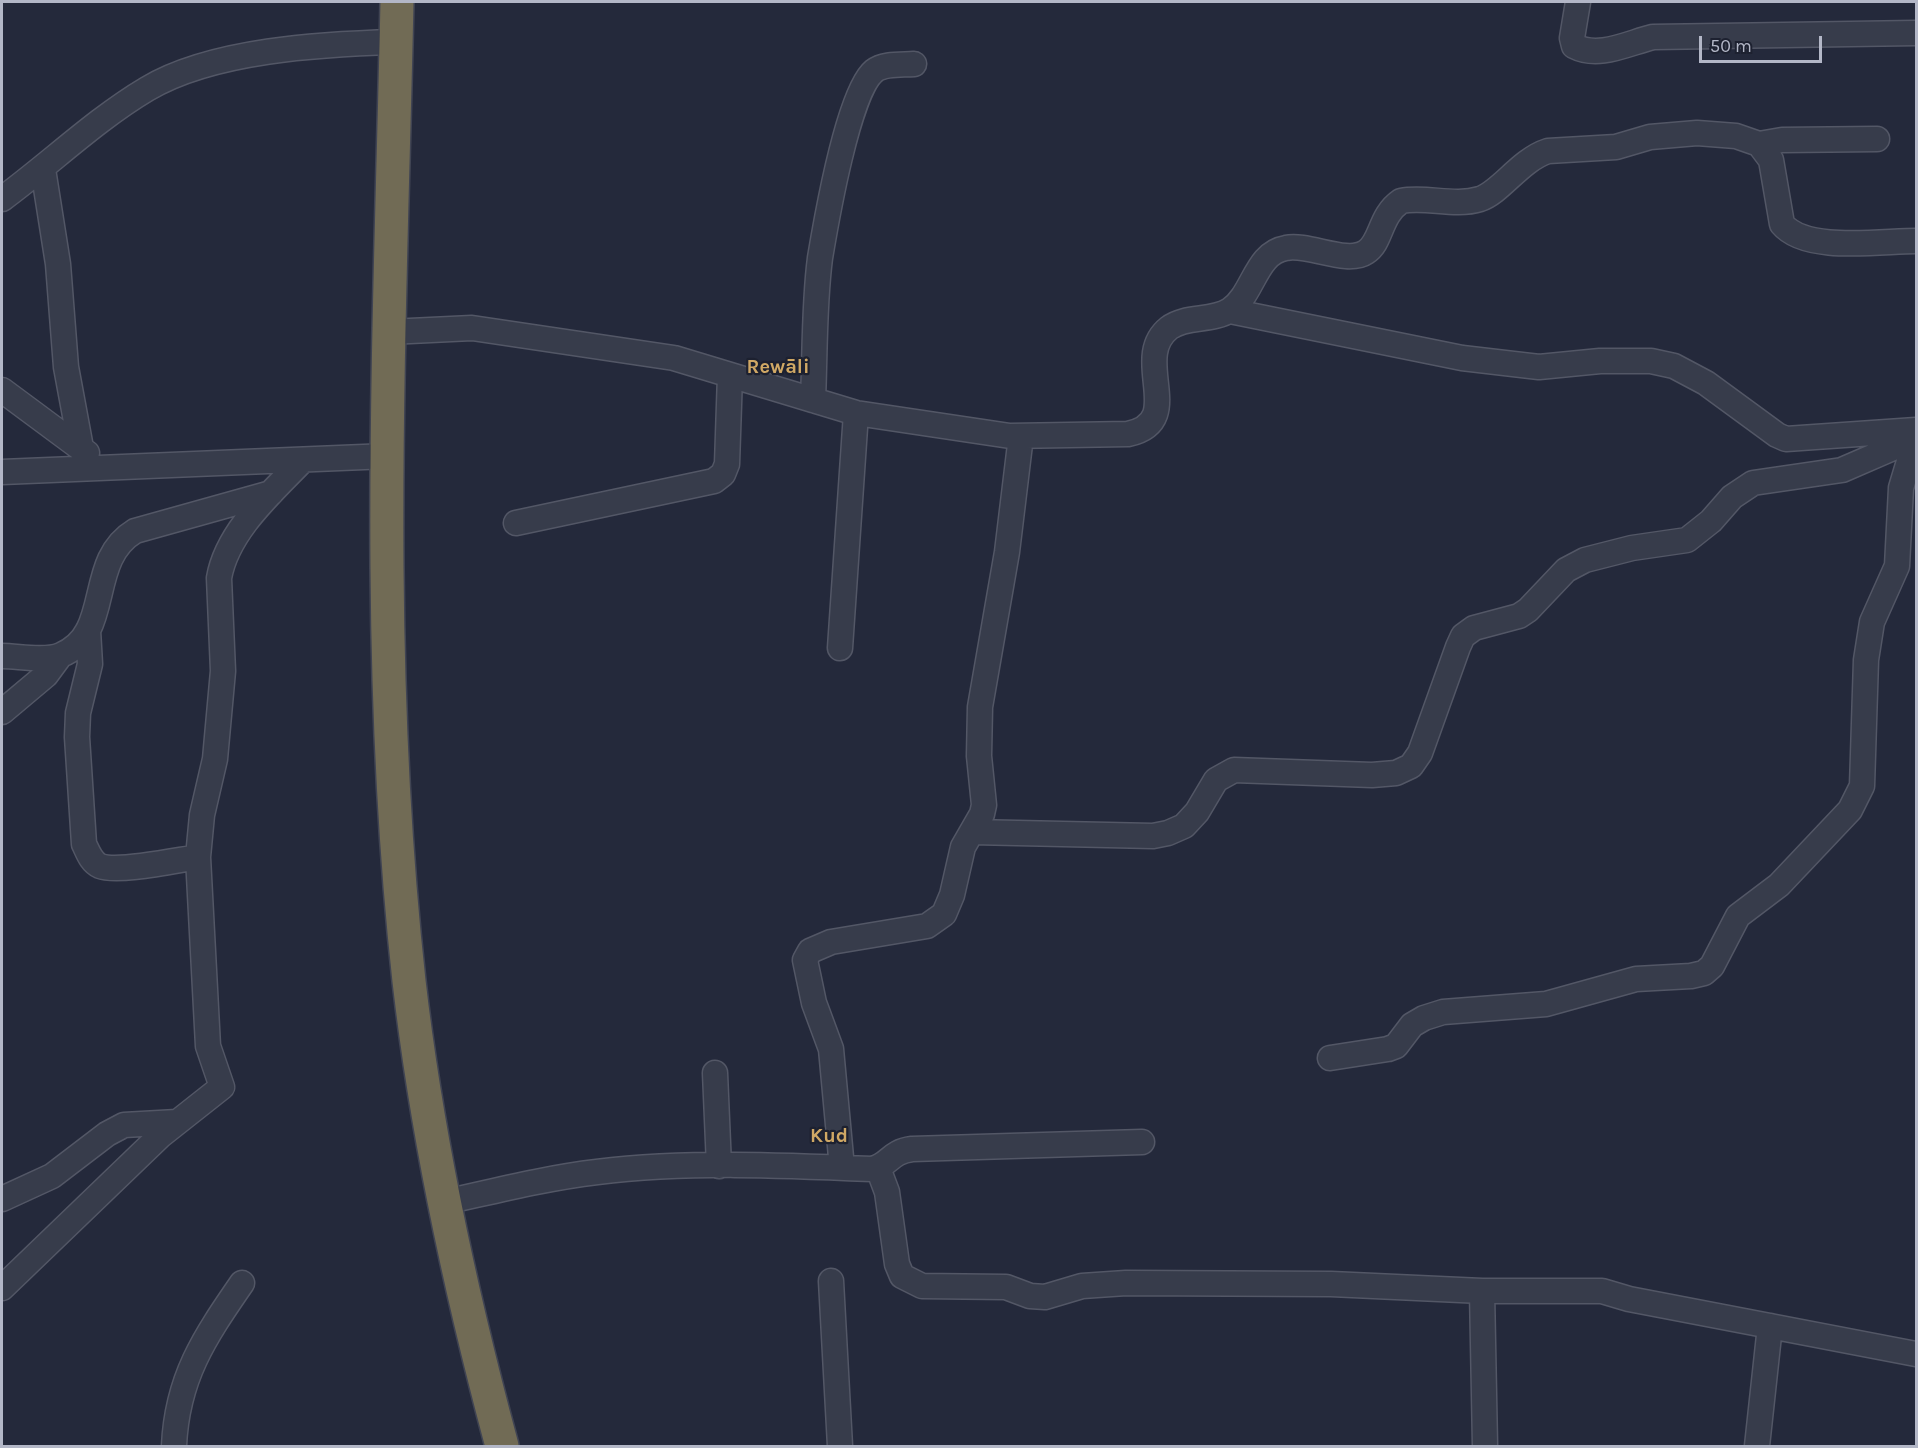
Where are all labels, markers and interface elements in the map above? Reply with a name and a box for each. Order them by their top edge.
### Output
scale bar [1702,24,1825,62]
text: 50 m [1710,35,1752,57]
district label: Rewāli [747,355,809,379]
district label: Kud [810,1124,848,1148]

